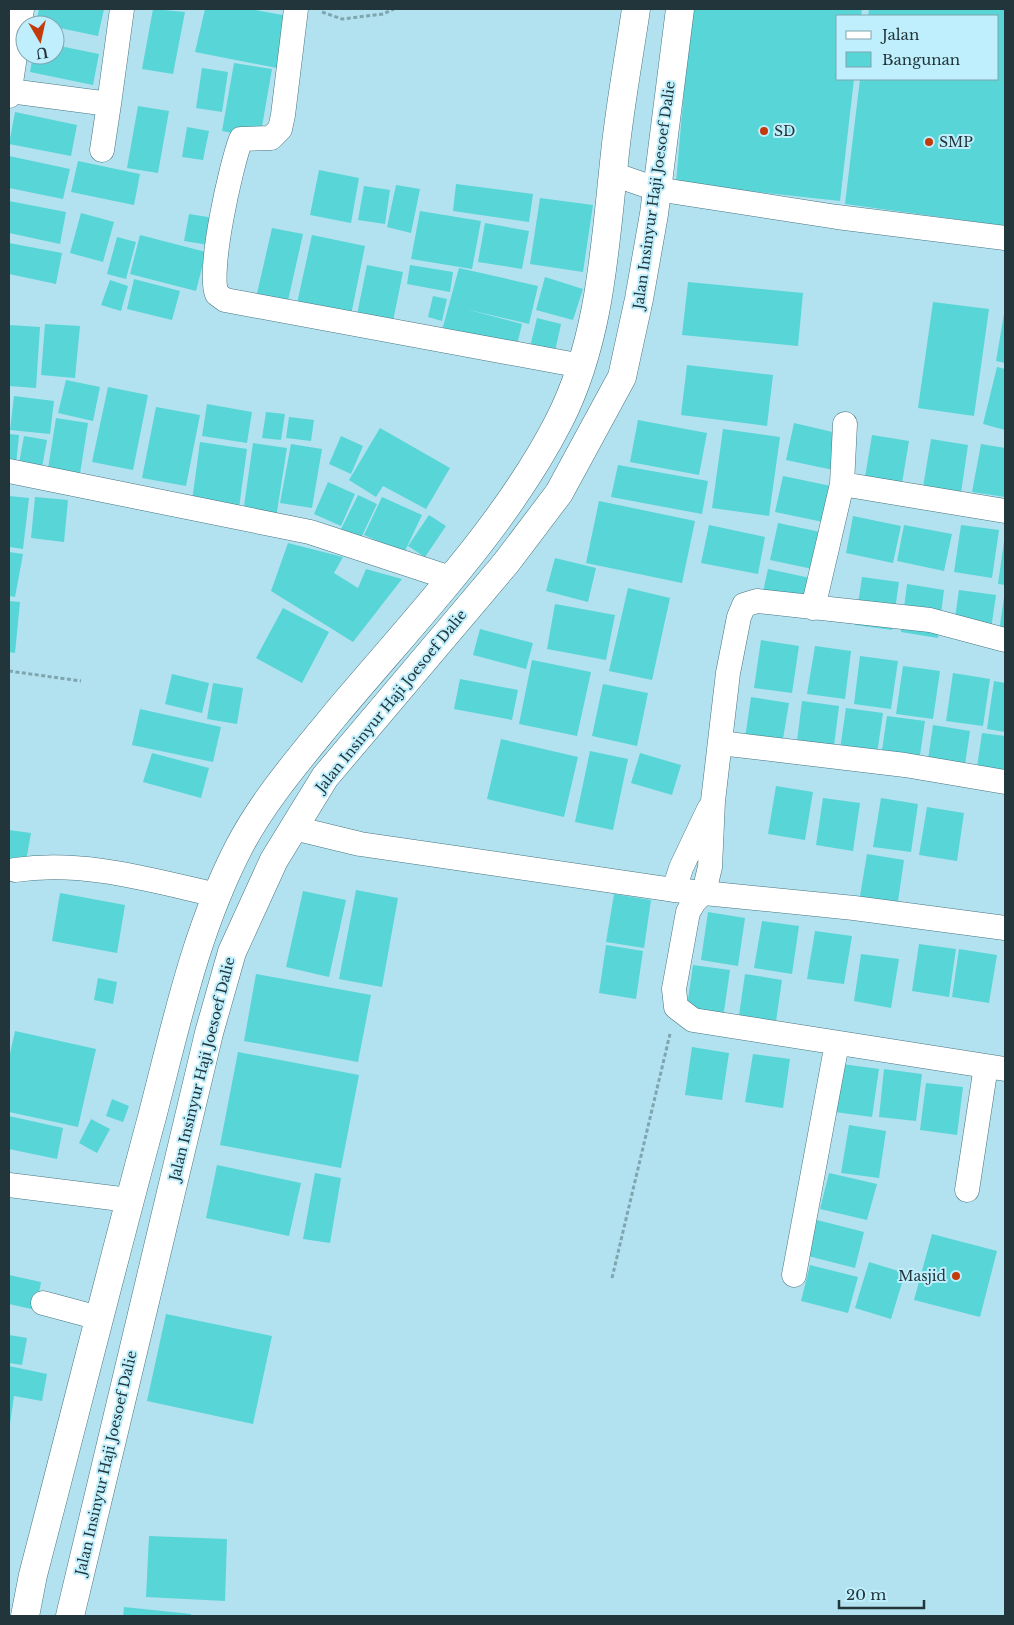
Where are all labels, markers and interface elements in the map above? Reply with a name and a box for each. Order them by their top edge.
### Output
north arrow [15,15,65,65]
legend [836,15,999,80]
text: Jalan [880,25,919,44]
text: U [34,43,50,63]
text: Bangunan [882,50,960,69]
street label: Jalan Insinyur Haji Joesoef Dalie [629,80,679,312]
place label: SD [774,122,795,140]
marker: SD [758,125,770,137]
place label: SMP [939,133,973,151]
marker: SMP [923,136,935,148]
street label: Jalan Insinyur Haji Joesoef Dalie [310,606,470,798]
street label: Jalan Insinyur Haji Joesoef Dalie [165,955,239,1185]
place label: Masjid [898,1267,947,1285]
marker: Masjid [950,1270,962,1282]
street label: Jalan Insinyur Haji Joesoef Dalie [71,1349,141,1579]
scale bar [839,1578,924,1610]
text: 20 m [846,1585,886,1604]

